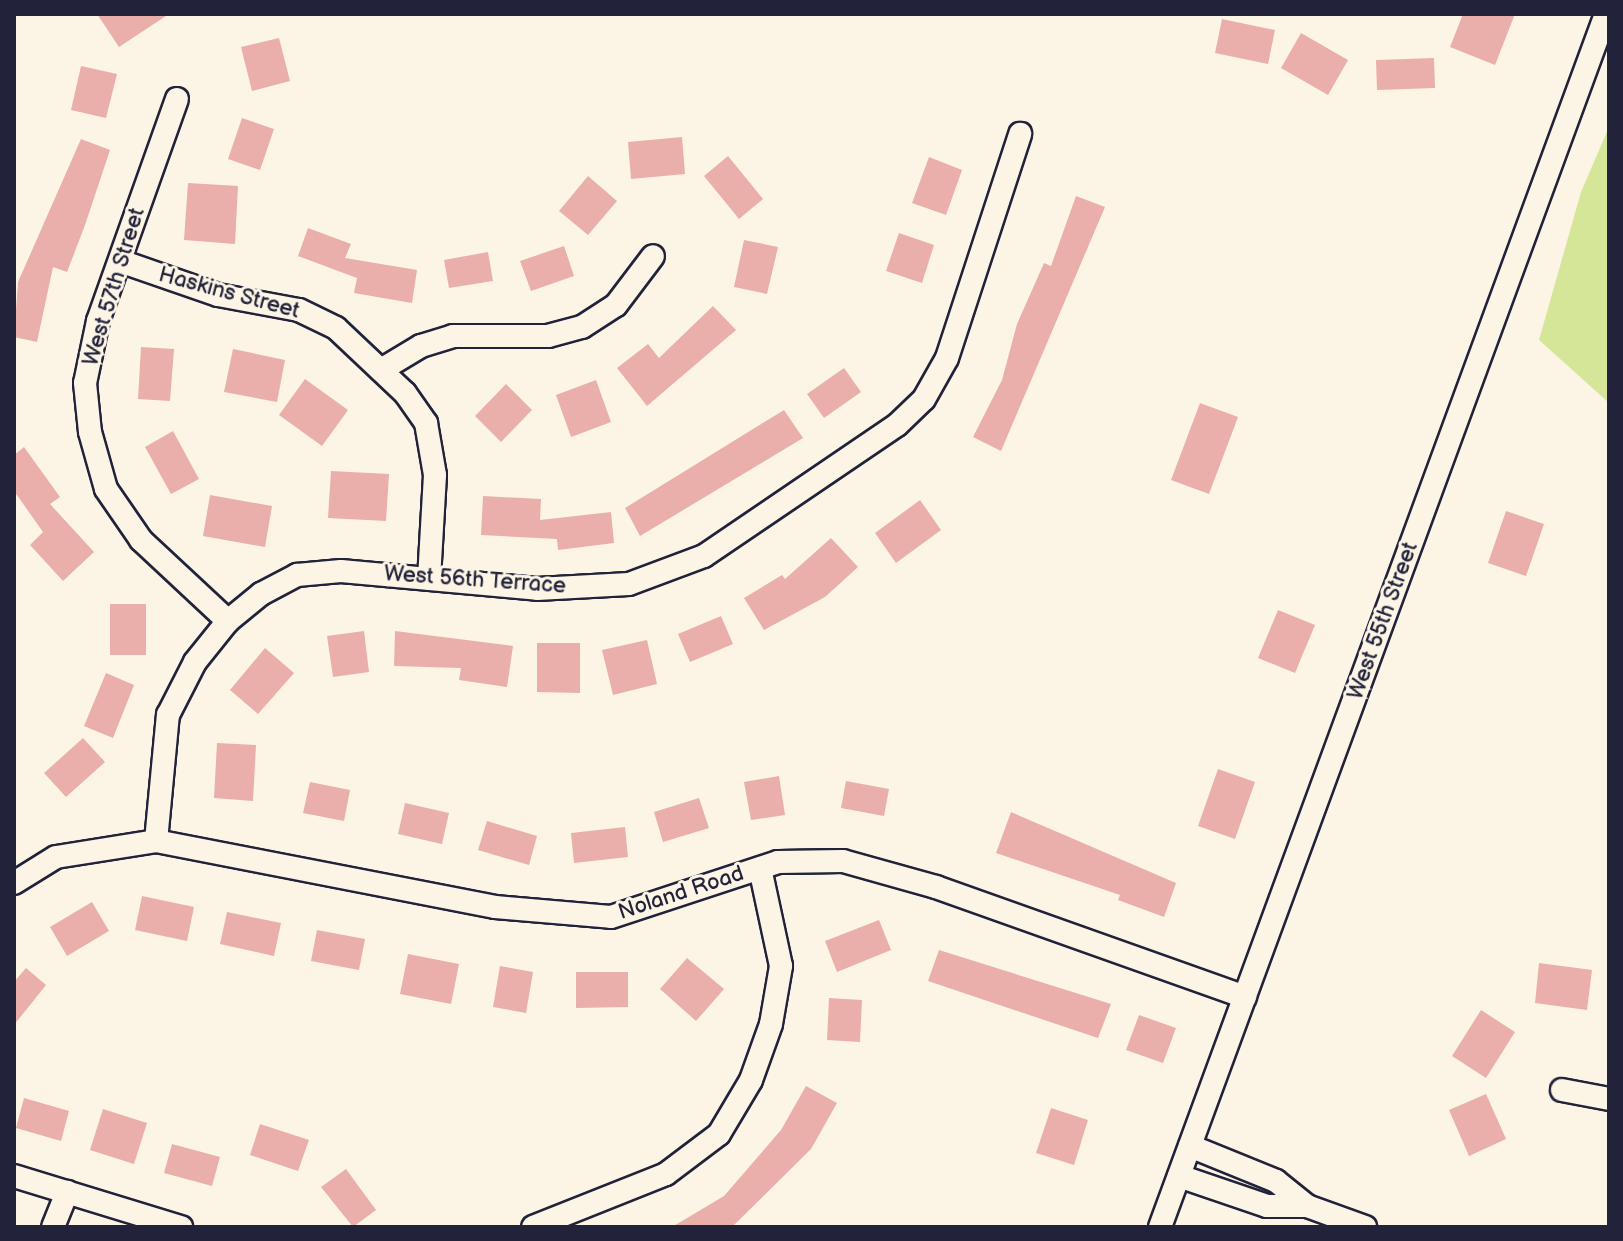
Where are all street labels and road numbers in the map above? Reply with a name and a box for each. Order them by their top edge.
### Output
street label: West 57th Street [77,205,151,369]
street label: Haskins Street [156,261,302,325]
street label: West 55th Street [1342,539,1424,703]
street label: West 56th Terrace [383,560,567,600]
street label: Noland Road [615,860,747,926]

